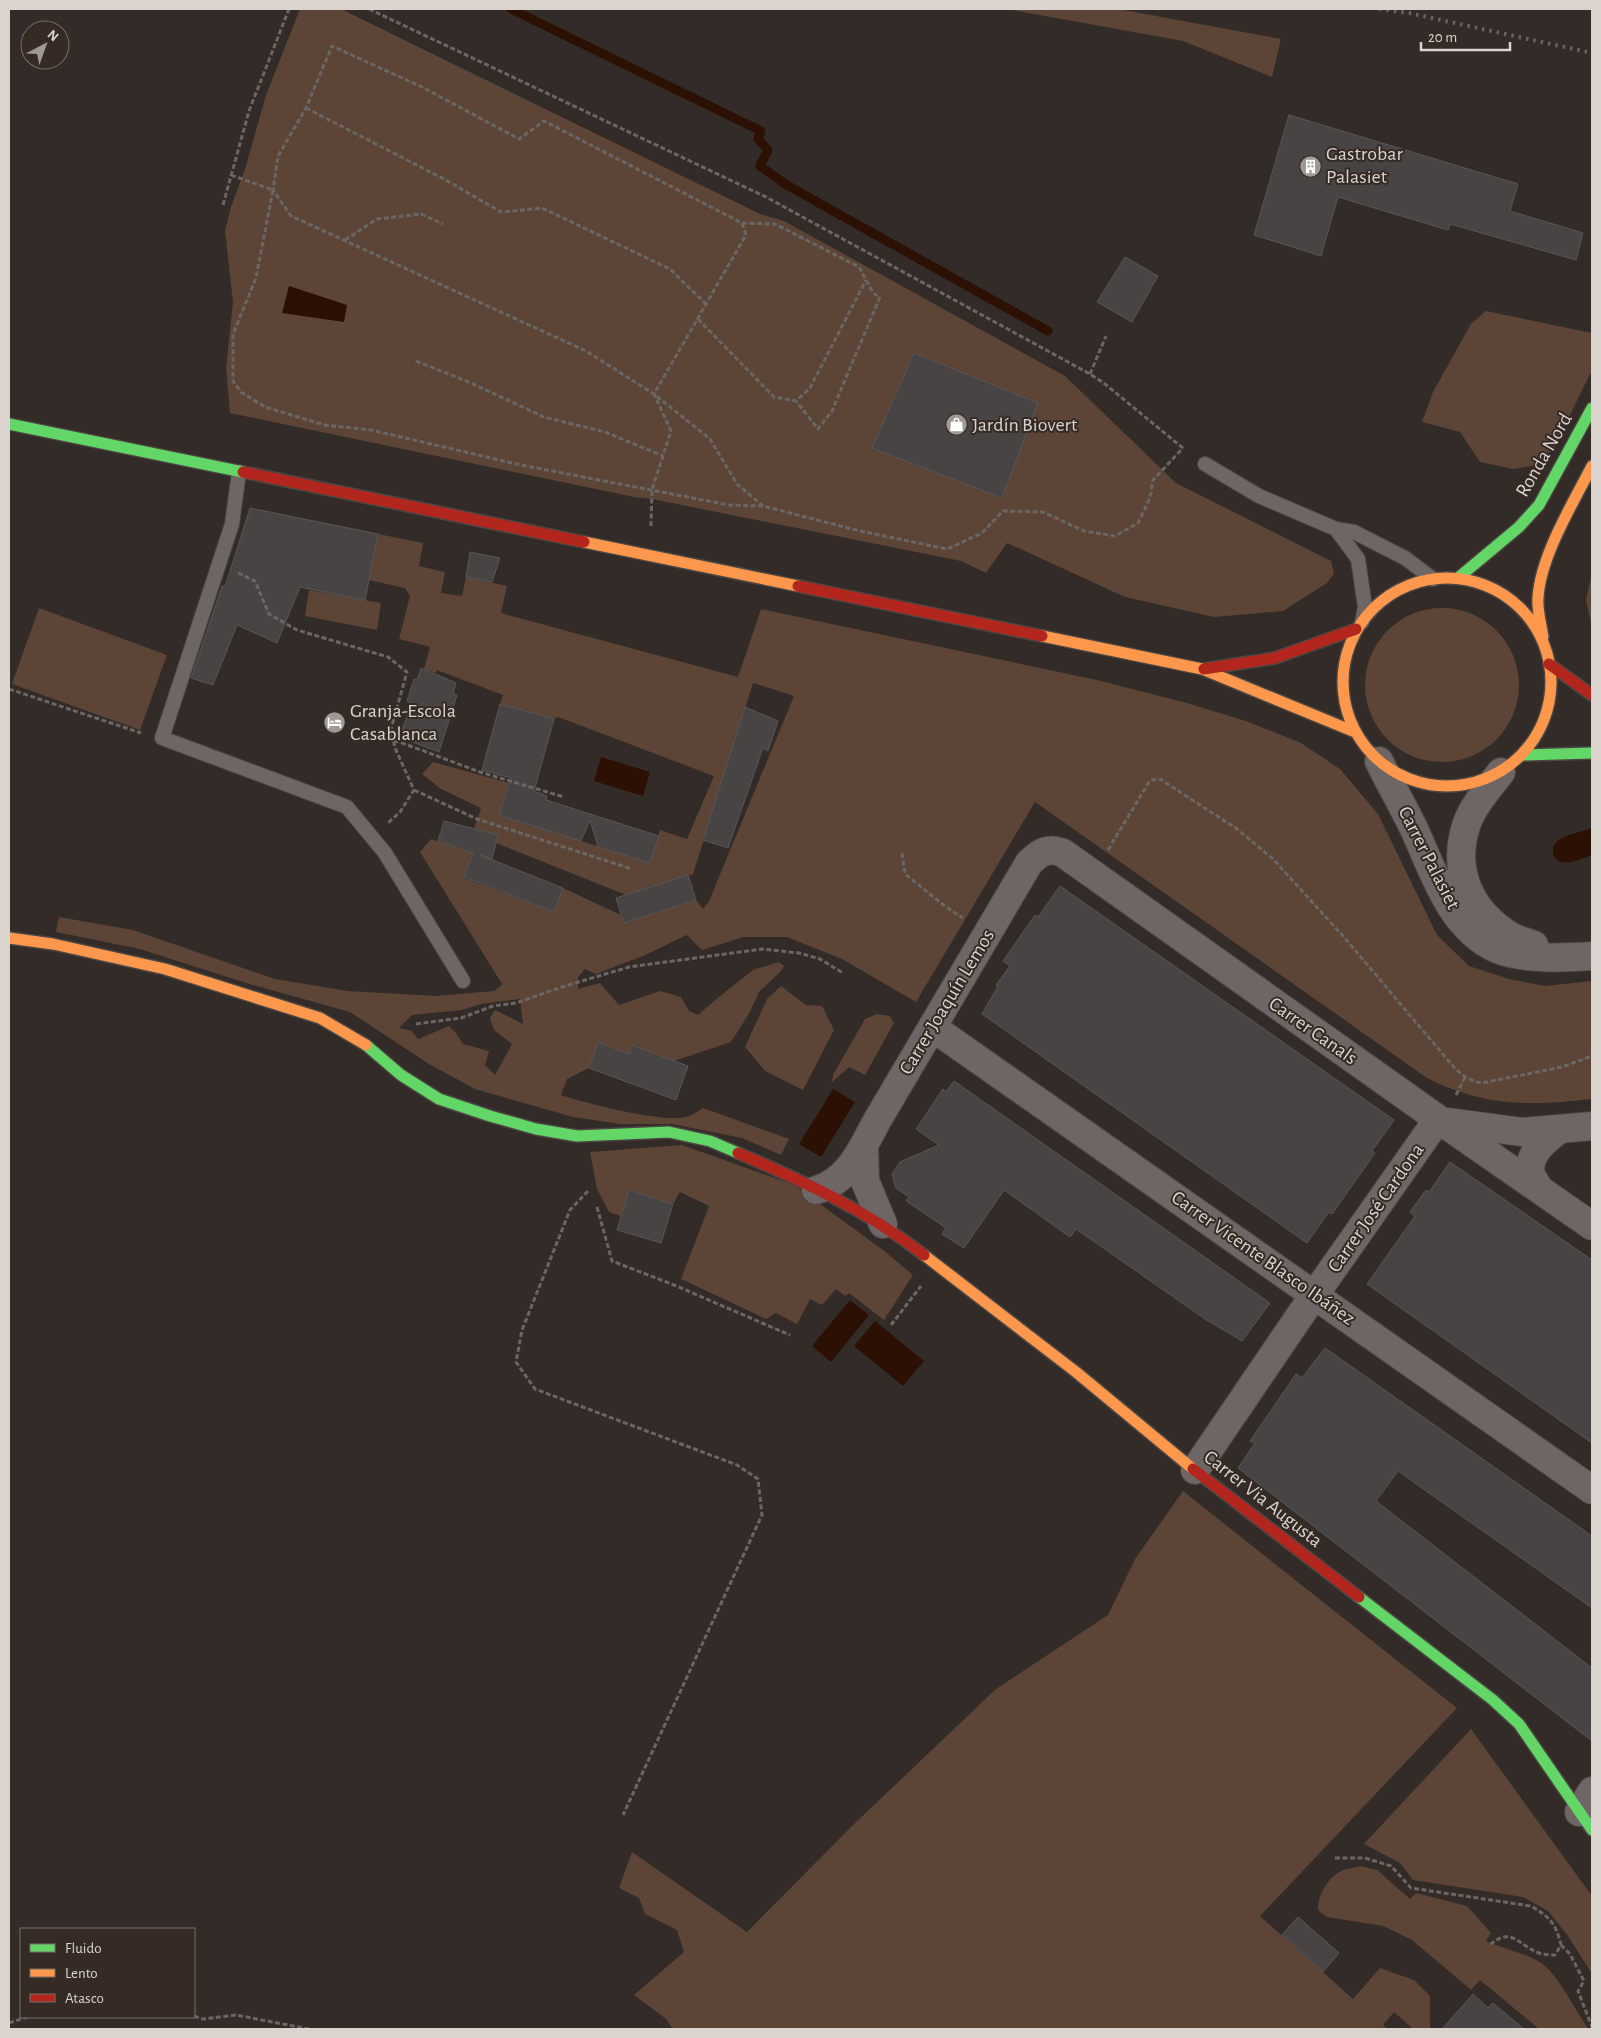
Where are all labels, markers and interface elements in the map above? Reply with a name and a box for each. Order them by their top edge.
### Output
north arrow [20,20,70,70]
scale bar [1421,20,1510,52]
text: N [45,27,61,44]
text: 20 m [1428,30,1457,45]
place label: Gastrobar Palasiet [1326,144,1403,187]
building icon: Gastrobar Palasiet [1298,154,1322,178]
street label: Ronda Nord [1512,410,1576,500]
shop icon: Jardín Biovert [944,413,968,437]
place label: Jardín Biovert [972,415,1078,435]
place label: Granja-Escola Casablanca [350,701,456,744]
hotel icon: Granja-Escola Casablanca [322,711,346,735]
street label: Carrer Palasiet [1395,803,1464,913]
street label: Carrer Joaquín Lemos [896,926,998,1078]
street label: Carrer Canals [1265,993,1361,1069]
street label: Carrer José Cardona [1324,1140,1428,1276]
street label: Carrer Vicente Blasco Ibáñez [1168,1187,1358,1329]
street label: Carrer Via Augusta [1200,1447,1326,1551]
legend [20,1928,195,2018]
text: Fluido [65,1941,102,1956]
text: Lento [65,1966,98,1981]
text: Atasco [65,1991,104,2006]

